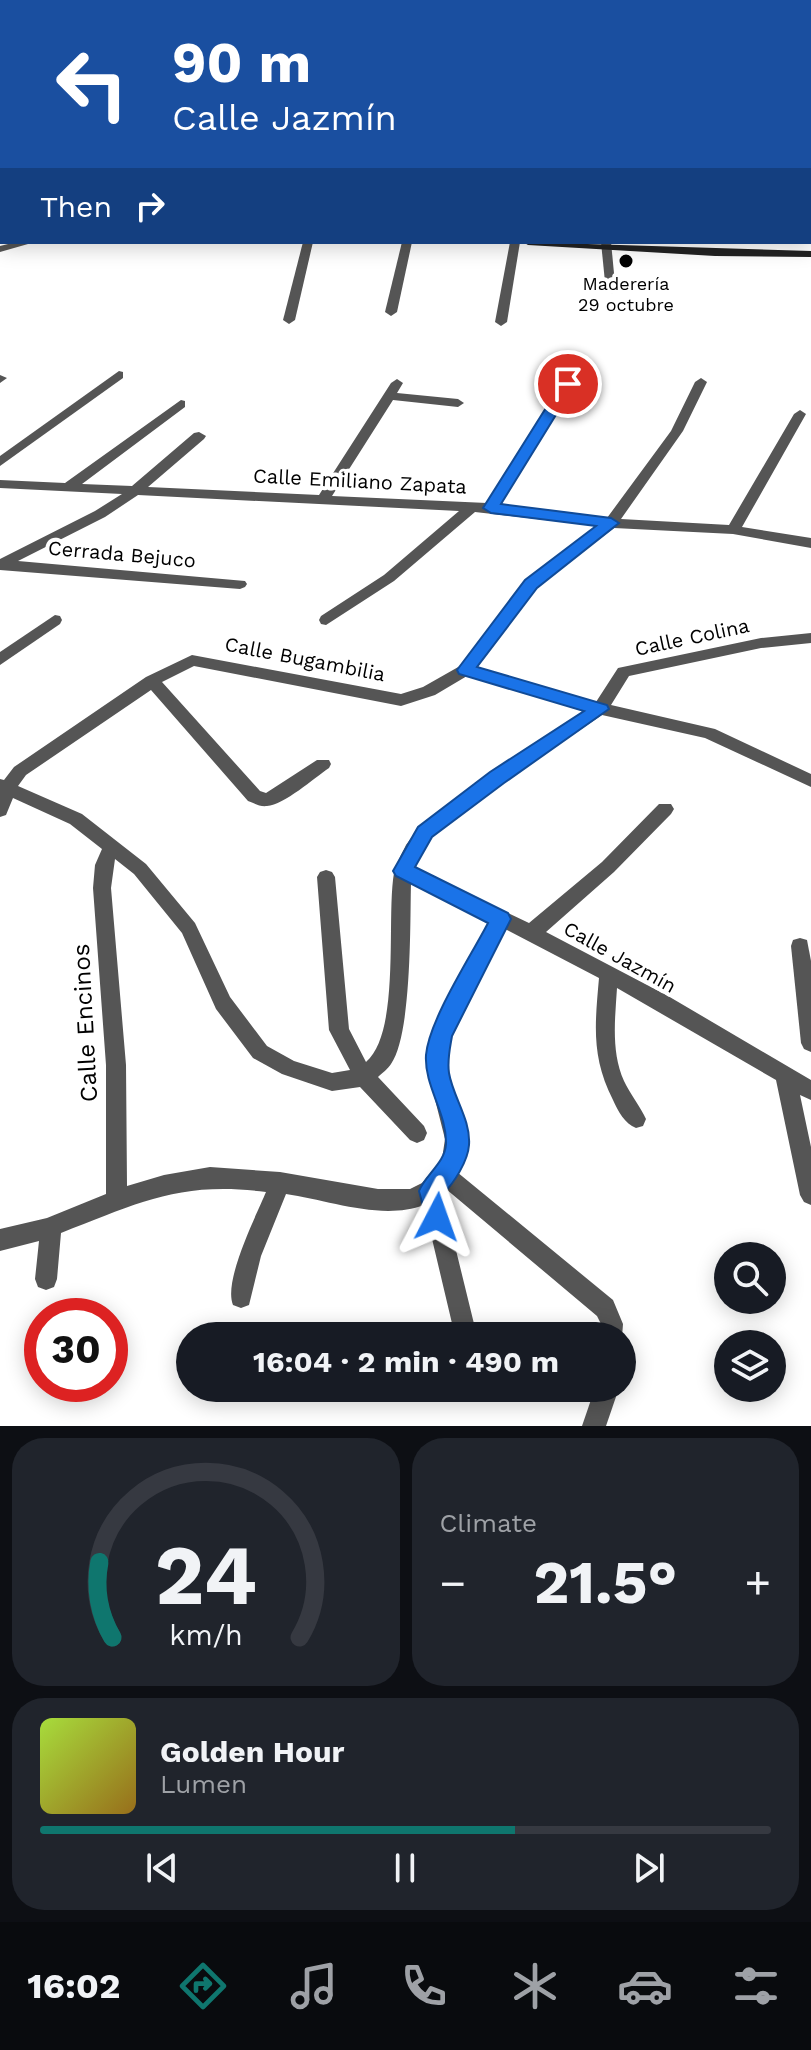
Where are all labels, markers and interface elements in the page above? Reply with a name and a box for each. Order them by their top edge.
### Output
text: 90 m [172,30,311,96]
icon: left [40,32,144,136]
text: Calle Jazmín [172,97,397,139]
icon: right [128,184,172,228]
text: Then [40,189,112,224]
marker: Maderería 29 octubre [617,252,635,270]
place label: Maderería 29 octubre [578,273,674,315]
pin [534,350,602,418]
icon: arrive [546,362,590,406]
street label: Calle Emiliano Zapata [253,463,467,499]
street label: Cerrada Bejuco [47,536,197,572]
street label: Calle Colina [633,613,751,661]
street label: Calle Bugambilia [223,632,387,686]
street label: Calle Jazmín [560,916,680,998]
street label: Calle Encinos [67,943,103,1103]
position arrow [395,1175,479,1259]
map controls [714,1242,786,1402]
button: search [714,1242,786,1314]
speed limit sign: 30 [24,1298,128,1402]
button: layers [714,1330,786,1402]
text: 16:04 · 2 min · 490 m [253,1344,559,1379]
text: Climate [440,1508,537,1538]
text: 24 [155,1527,257,1624]
text: 21.5° [533,1547,677,1618]
text: − [440,1557,466,1609]
text: + [744,1557,771,1609]
text: km/h [169,1618,243,1652]
text: Golden Hour [160,1734,344,1769]
text: Lumen [160,1769,247,1799]
icon: previous [140,1846,184,1890]
icon: pause [383,1846,427,1890]
icon: next [627,1846,671,1890]
icon: directions [175,1958,231,2014]
icon: music [286,1958,342,2014]
icon: phone [396,1958,452,2014]
icon: climate [507,1958,563,2014]
icon: car [617,1958,673,2014]
icon: filters [728,1958,784,2014]
text: 16:02 [27,1965,120,2007]

